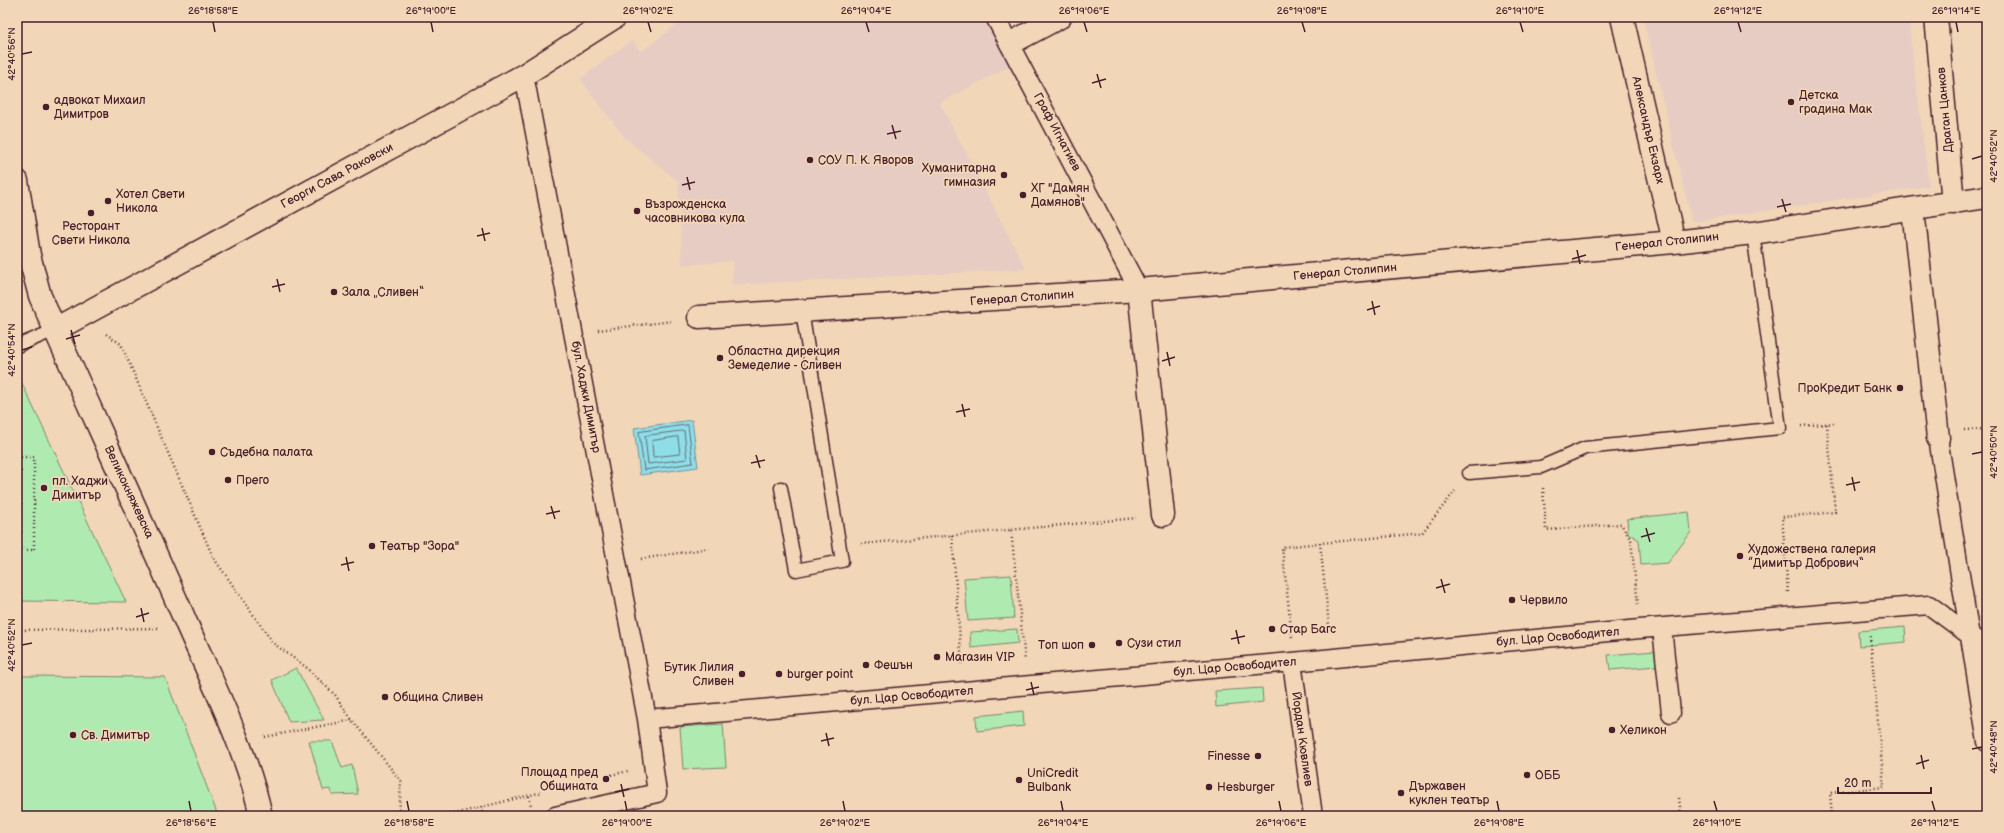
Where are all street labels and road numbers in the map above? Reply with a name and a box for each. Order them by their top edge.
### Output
street label: Драган Цанков [1934,66,1956,153]
street label: Александър Екзарх [1628,74,1668,186]
street label: Граф Игнатиев [1030,90,1084,174]
street label: Георги Сава Раковски [278,140,396,212]
street label: Генерал Столипин [1614,229,1720,255]
street label: Генерал Столипин [1292,260,1398,284]
street label: Генерал Столипин [969,287,1075,309]
street label: бул. Хаджи Димитър [568,340,604,454]
street label: Великокняжевска [101,443,157,541]
street label: бул. Цар Освободител [1496,624,1620,650]
street label: бул. Цар Освободител [1173,654,1297,680]
street label: бул. Цар Освободител [850,683,974,709]
street label: Йордан Кювлиев [1288,691,1316,788]

